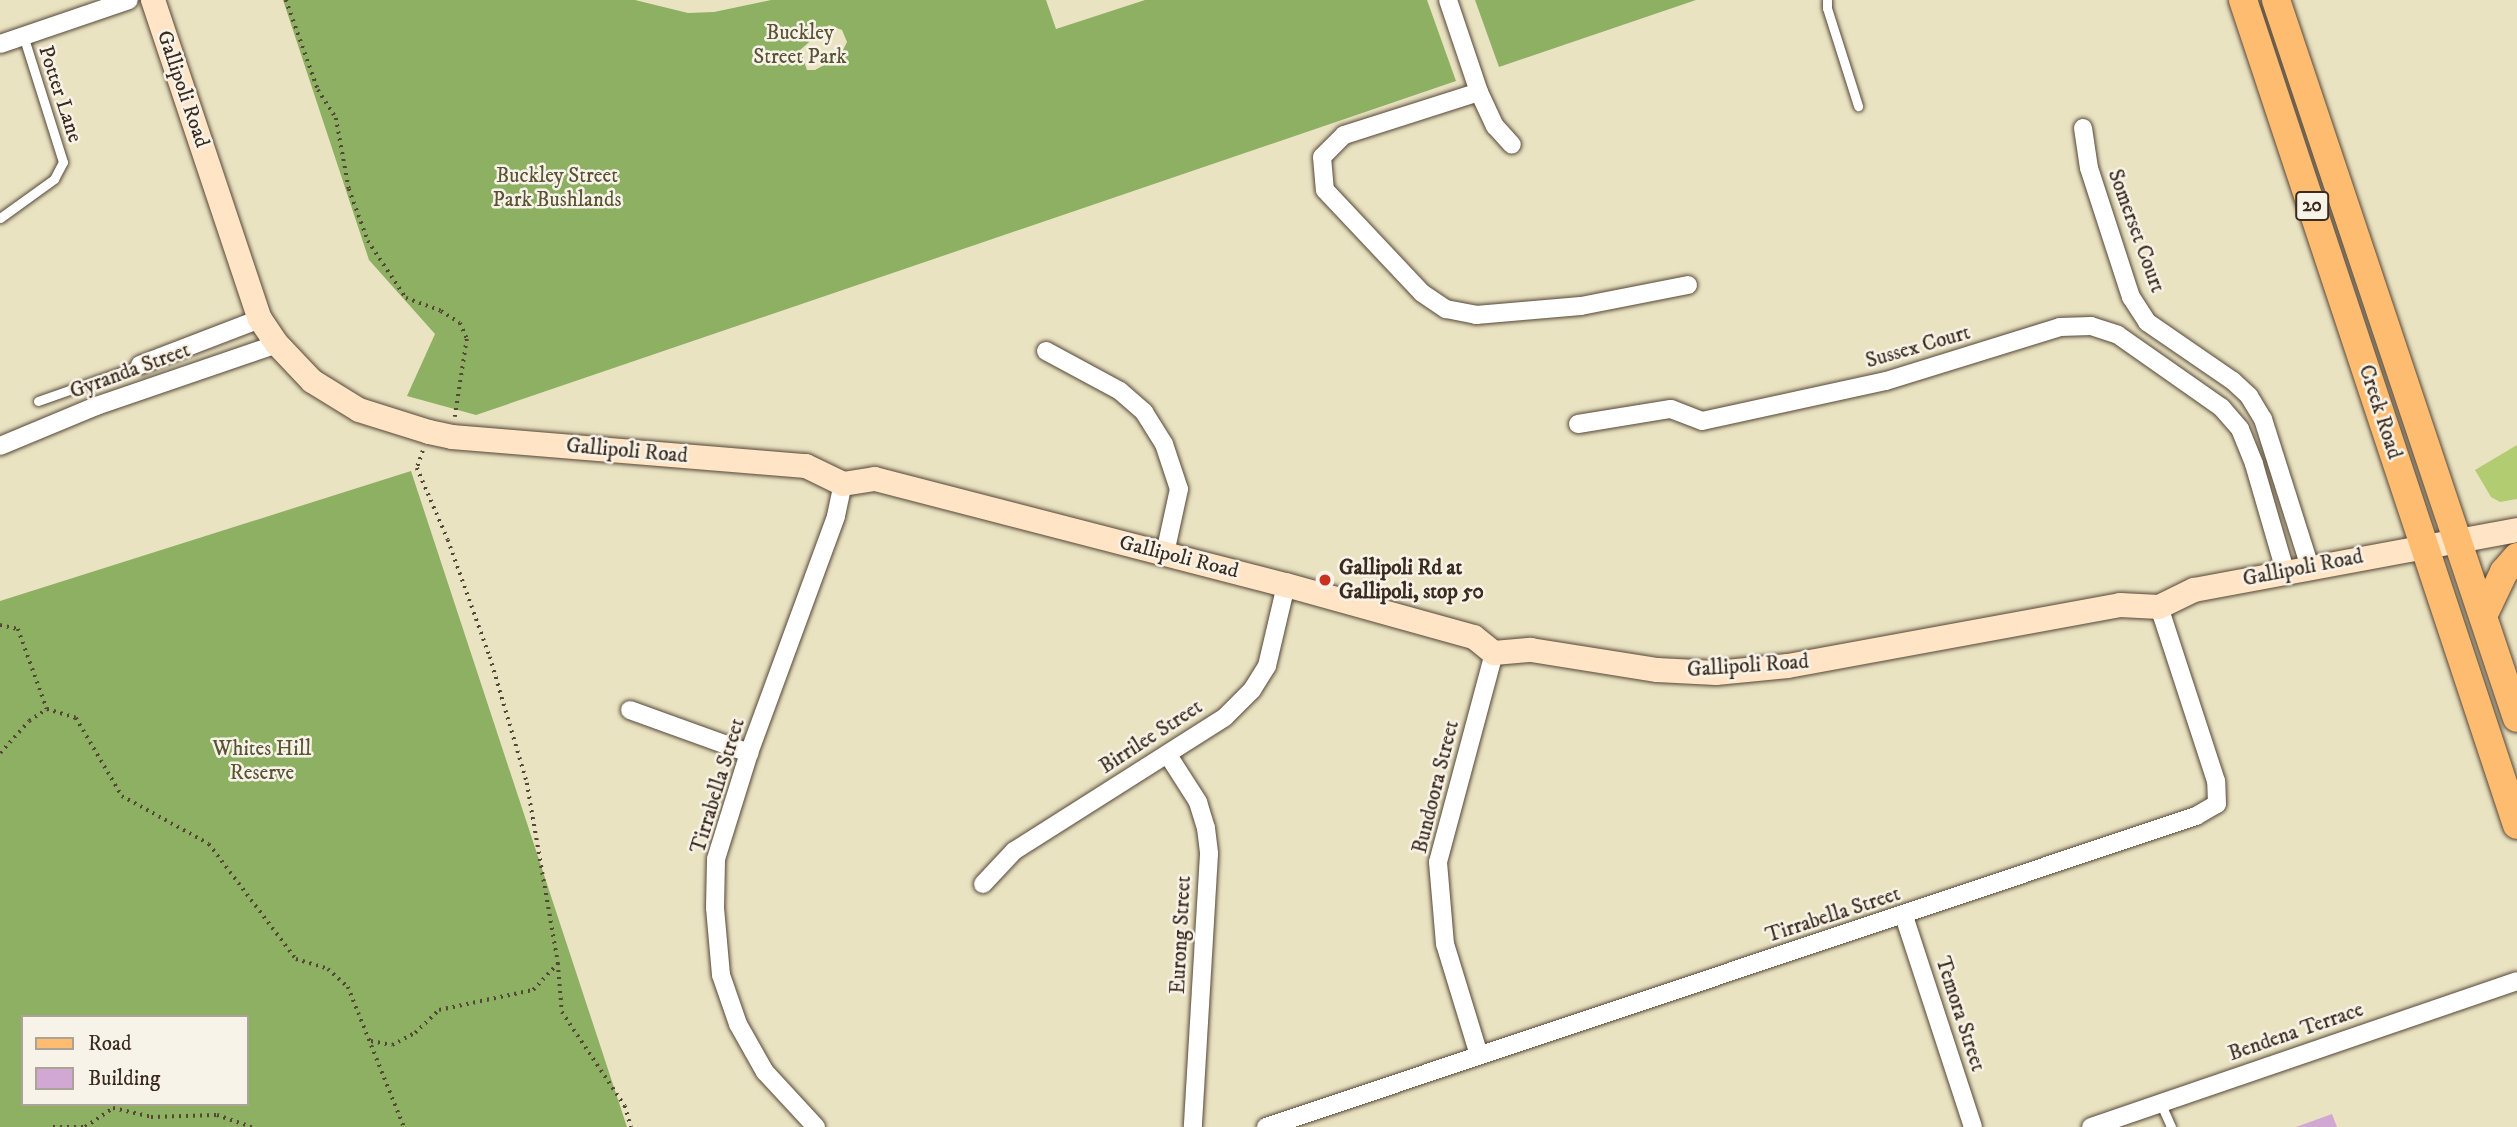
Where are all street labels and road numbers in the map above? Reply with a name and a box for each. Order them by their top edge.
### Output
street label: Gallipoli Road [151,27,215,151]
street label: Potter Lane [33,42,87,146]
street label: Somerset Court [2102,166,2170,296]
road number: 20 [2294,190,2330,222]
street label: Sussex Court [1863,320,1973,374]
street label: Gyranda Street [67,338,193,404]
street label: Creek Road [2353,362,2407,462]
street label: Gallipoli Road [565,433,689,469]
street label: Gallipoli Road [1117,530,1241,584]
street label: Gallipoli Road [2241,544,2365,592]
street label: Gallipoli Road [1686,649,1810,683]
street label: Birrilee Street [1095,694,1207,780]
street label: Tirrabella Street [685,715,751,857]
street label: Bundoora Street [1407,718,1465,856]
street label: Eurong Street [1165,875,1197,995]
street label: Tirrabella Street [1763,881,1903,949]
street label: Temora Street [1930,953,1990,1075]
street label: Bendena Terrace [2225,997,2367,1067]

